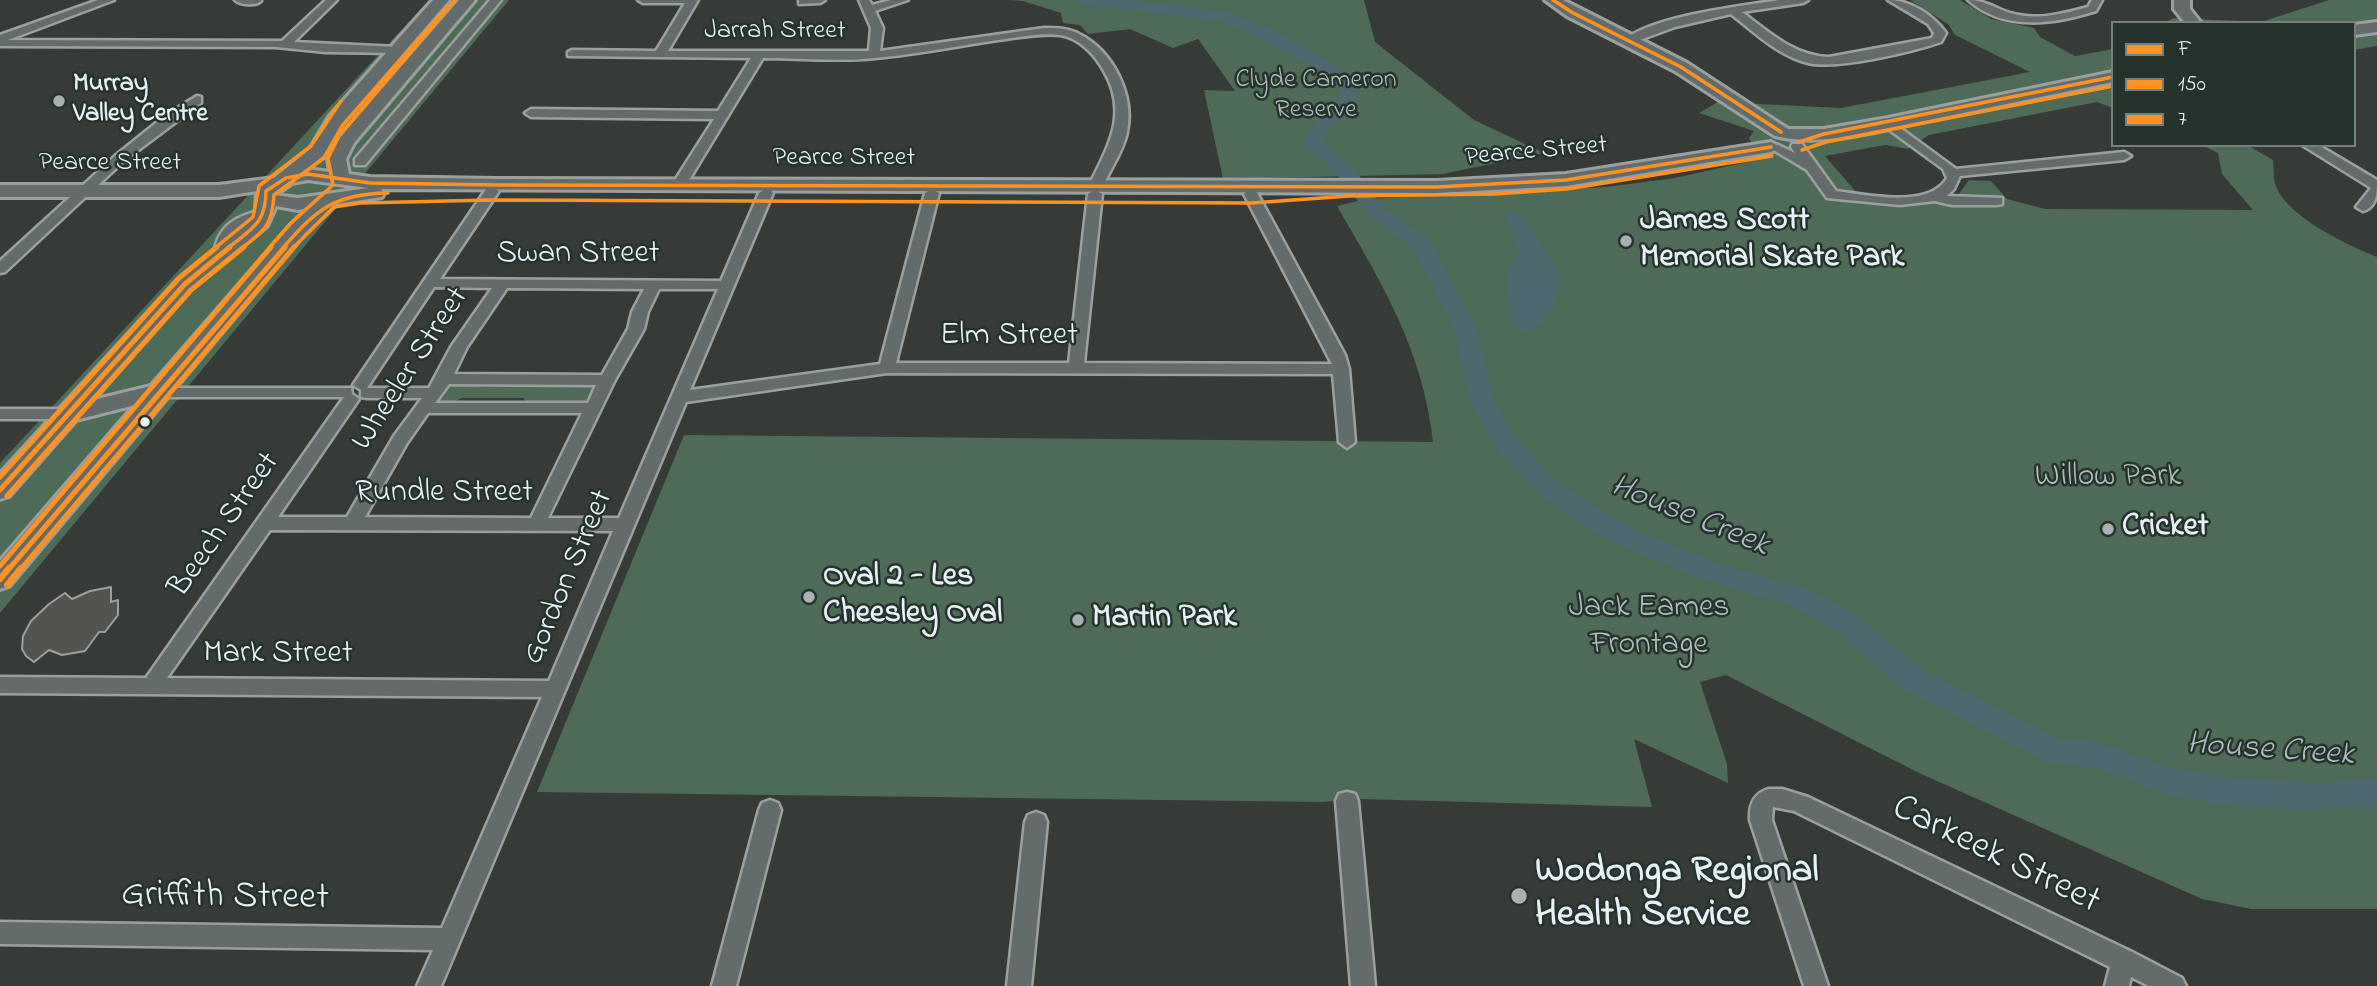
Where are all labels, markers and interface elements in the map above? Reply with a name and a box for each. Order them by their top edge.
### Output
street label: Jarrah Street [704,17,846,49]
legend [2111,21,2356,147]
text: F [2178,35,2192,65]
park label: Clyde Cameron Reserve [1235,66,1397,128]
place label: Murray Valley Centre [73,70,208,132]
text: 150 [2178,70,2206,100]
marker: Murray Valley Centre [51,93,67,109]
text: 7 [2178,105,2187,135]
street label: Pearce Street [1464,131,1608,175]
street label: Pearce Street [773,144,915,176]
street label: Pearce Street [39,149,181,181]
place label: James Scott Memorial Skate Park [1640,204,1904,279]
marker: James Scott Memorial Skate Park [1618,233,1634,249]
street label: Swan Street [496,237,660,275]
street label: Wheeler Street [345,281,479,459]
street label: Elm Street [940,319,1078,357]
unlabelled marker [138,415,152,429]
street label: Beech Street [162,446,290,606]
park label: Willow Park [2035,460,2181,498]
water label: House Creek [1604,468,1774,568]
street label: Rundle Street [355,476,533,514]
street label: Gordon Street [516,485,624,671]
place label: Cricket [2122,510,2209,548]
marker: Cricket [2100,521,2116,537]
place label: Oval 2 - Les Cheesley Oval [823,560,1002,635]
marker: Oval 2 - Les Cheesley Oval [801,589,817,605]
park label: Jack Eames Frontage [1568,591,1730,666]
place label: Martin Park [1092,601,1237,639]
marker: Martin Park [1070,612,1086,628]
street label: Mark Street [203,637,353,675]
water label: House Creek [2185,726,2355,778]
street label: Carkeek Street [1884,787,2106,927]
place label: Wodonga Regional Health Service [1535,851,1819,940]
street label: Griffith Street [121,874,329,924]
marker: Wodonga Regional Health Service [1509,886,1529,906]

